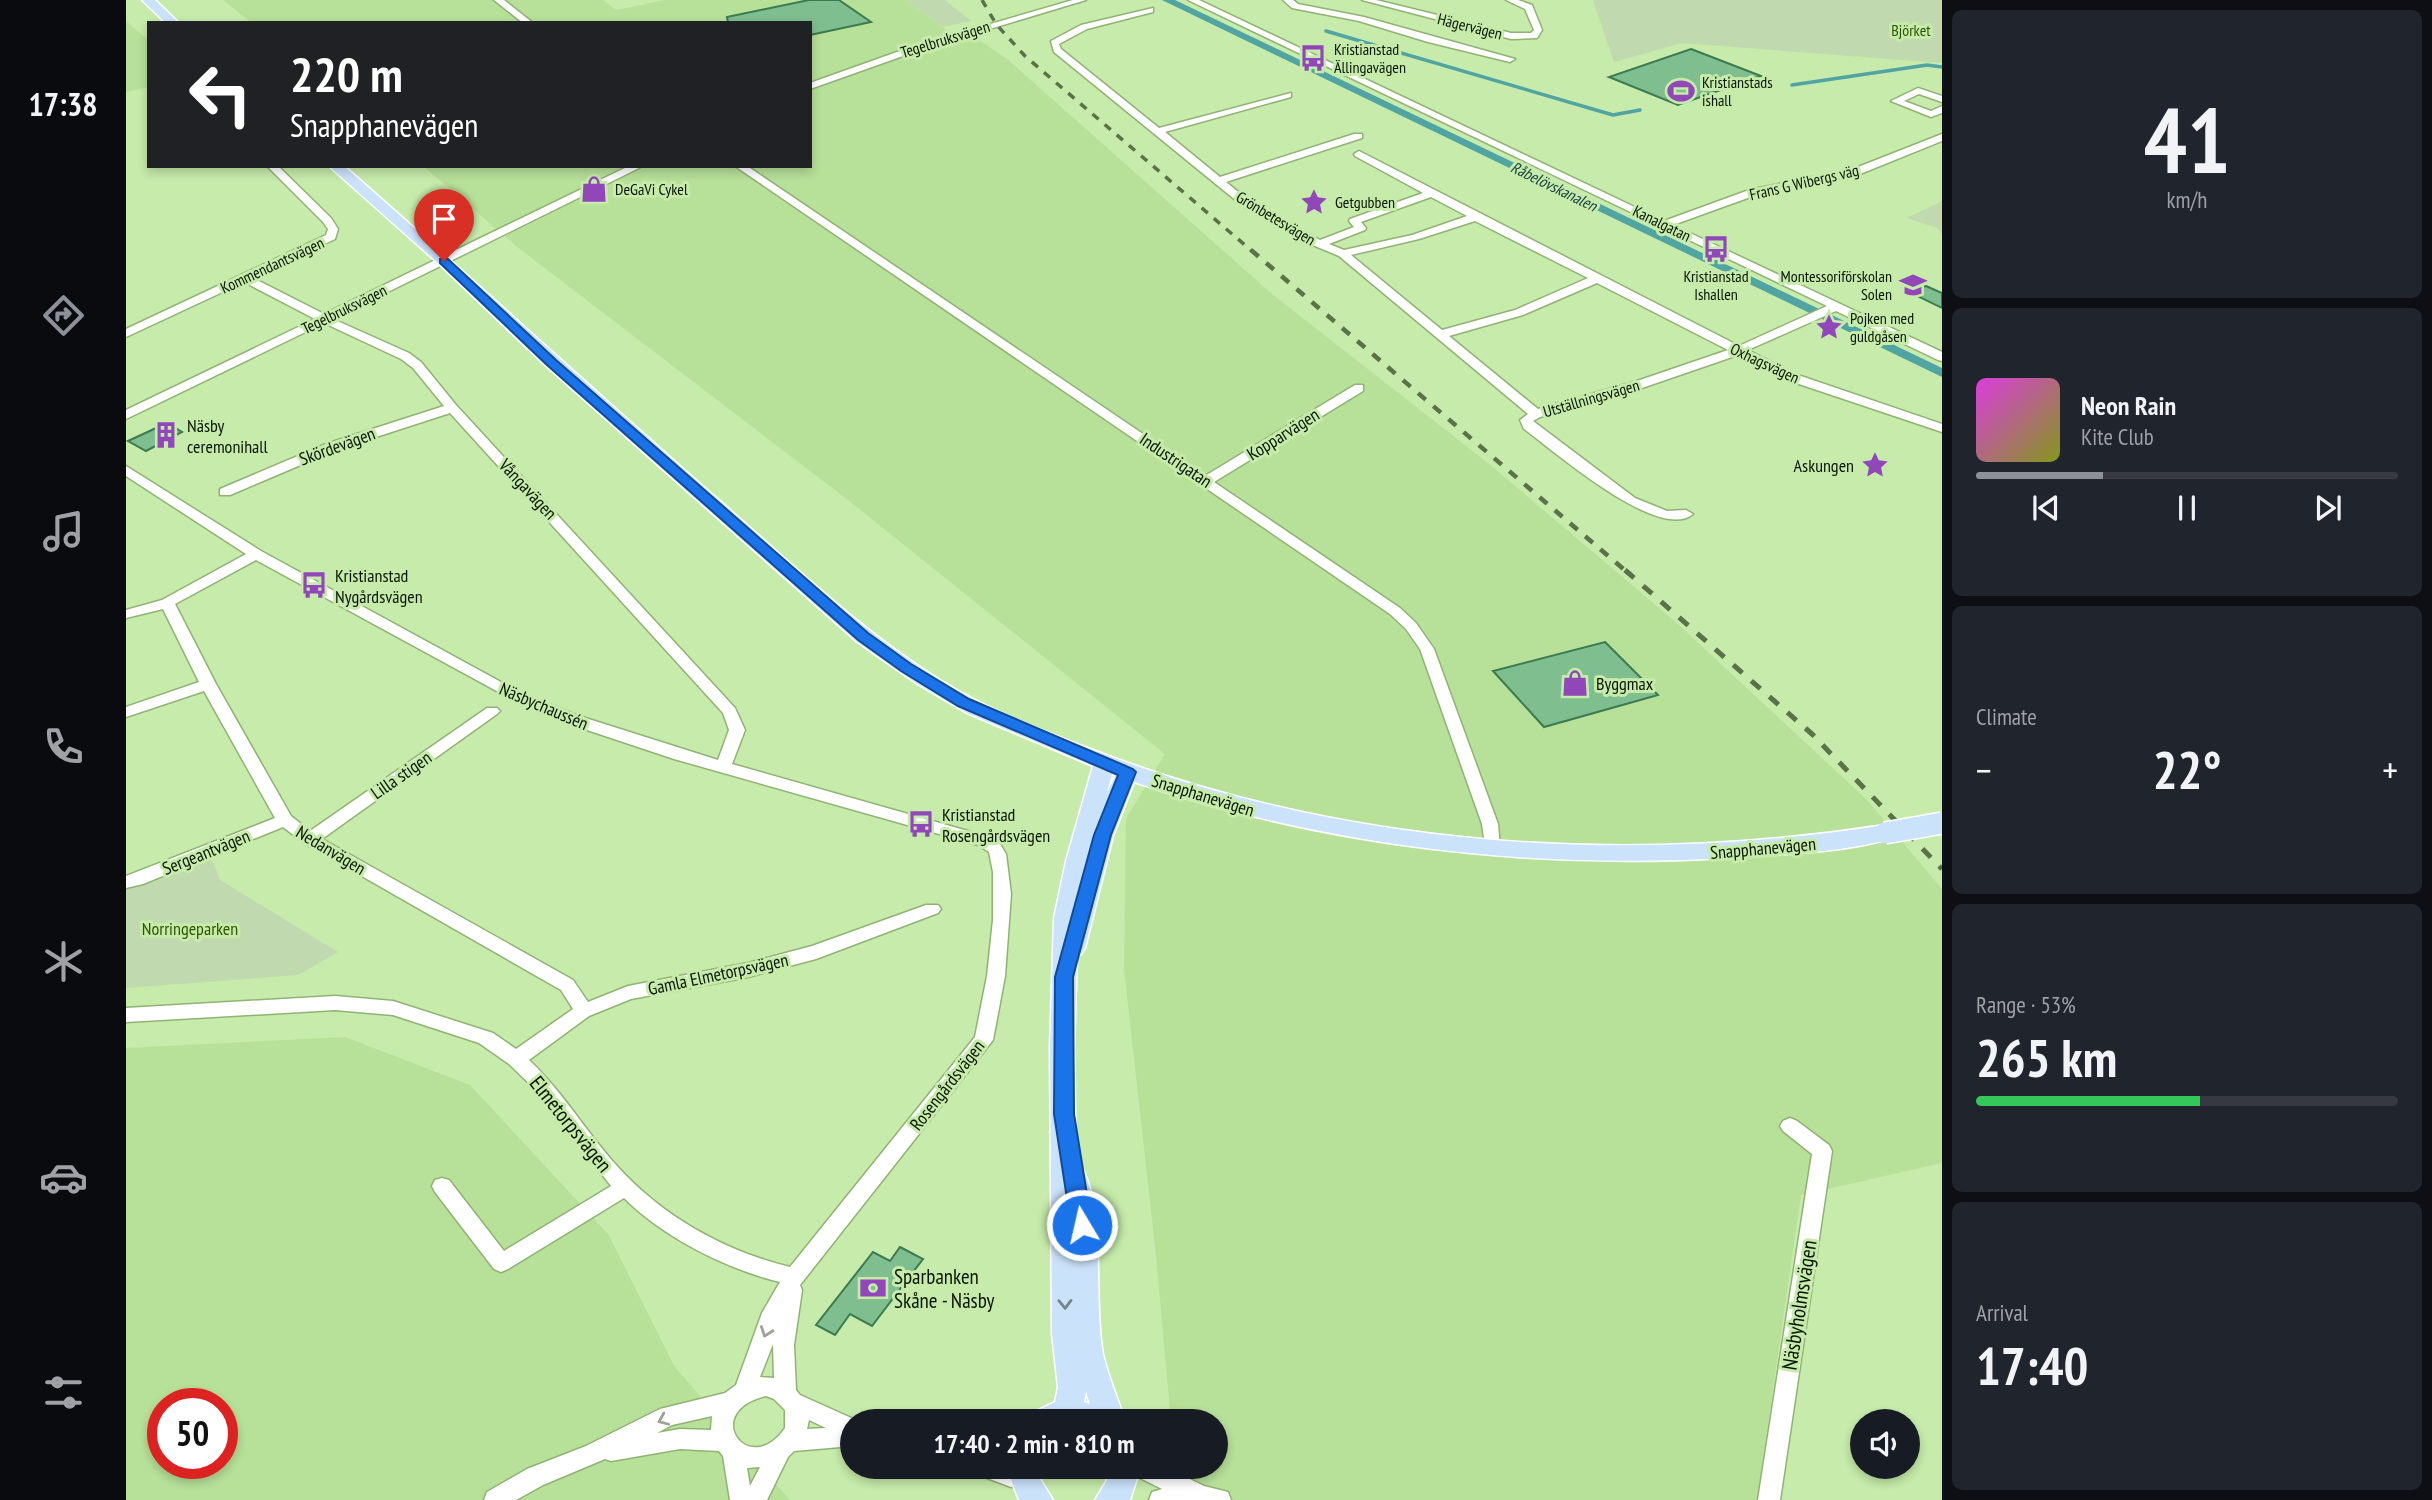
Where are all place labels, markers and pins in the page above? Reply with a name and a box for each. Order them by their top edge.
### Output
place label: Kristianstad Ällingavägen [1334,39,1406,77]
bus stop icon: Kristianstad Ällingavägen [1298,43,1328,73]
place label: Kristianstads ishall [1702,72,1773,110]
sports icon: Kristianstads ishall [1666,76,1696,106]
shop icon: DeGaVi Cykel [579,174,609,204]
place label: DeGaVi Cykel [615,179,688,199]
place icon: Getgubben [1299,187,1329,217]
pin [414,189,474,261]
place label: Getgubben [1335,192,1395,212]
bus stop icon: Kristianstad Ishallen [1701,234,1731,264]
place label: Kristianstad Ishallen [1683,266,1749,304]
place label: Montessoriförskolan Solen [1781,266,1892,304]
school or university icon: Montessoriförskolan Solen [1898,270,1928,300]
place label: Pojken med guldgåsen [1850,308,1914,346]
place icon: Pojken med guldgåsen [1814,312,1844,342]
place label: Näsby ceremonihall [187,414,269,458]
building icon: Näsby ceremonihall [151,420,181,450]
place icon: Askungen [1860,450,1890,480]
place label: Askungen [1794,454,1854,477]
place label: Kristianstad Nygårdsvägen [335,564,423,608]
bus stop icon: Kristianstad Nygårdsvägen [299,570,329,600]
shop icon: Byggmax [1560,668,1590,698]
place label: Byggmax [1596,672,1654,695]
place label: Kristianstad Rosengårdsvägen [942,803,1050,847]
bus stop icon: Kristianstad Rosengårdsvägen [906,809,936,839]
place label: Sparbanken Skåne - Näsby [894,1263,995,1314]
bank icon: Sparbanken Skåne - Näsby [858,1273,888,1303]

